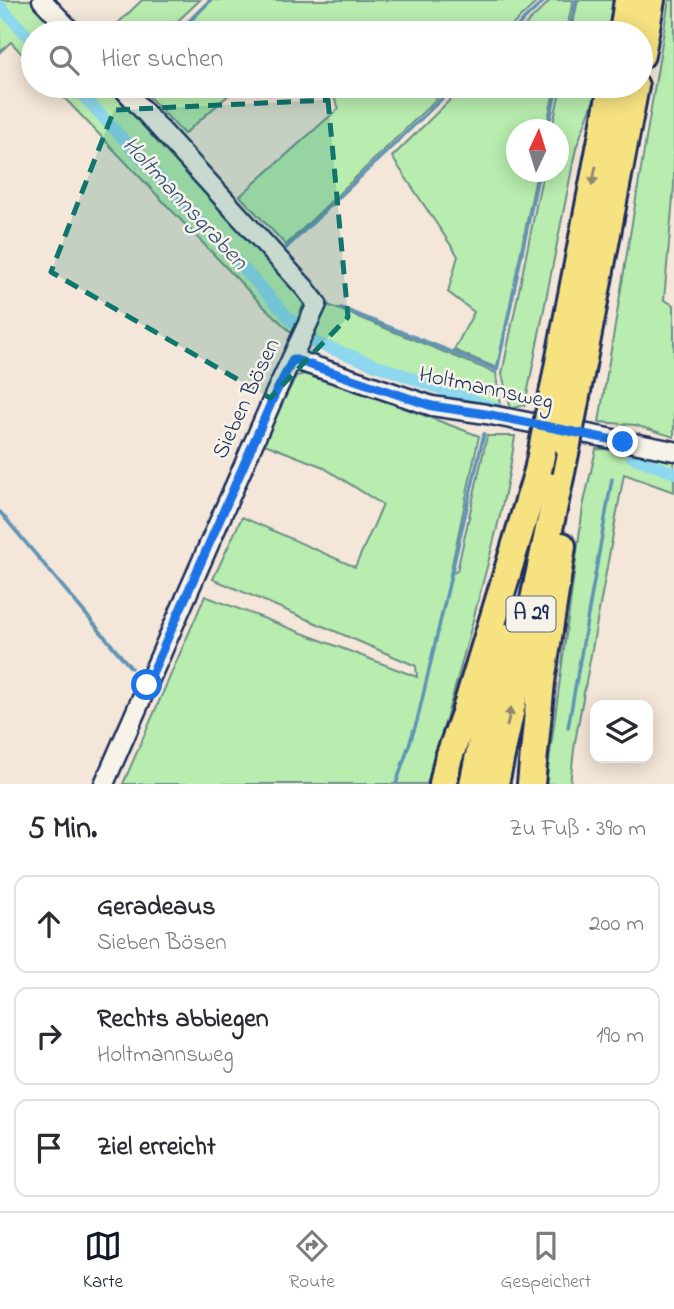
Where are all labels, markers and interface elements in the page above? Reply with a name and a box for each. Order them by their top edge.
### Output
search box [21,21,653,98]
icon: search [45,41,83,79]
text: Hier suchen [101,41,223,79]
north arrow [506,119,569,182]
water label: Holtmannsgraben [113,129,256,280]
one-way arrow [589,165,600,187]
street label: Sieben Bösen [205,333,289,465]
street label: Holtmannsweg [416,359,556,420]
route end [607,426,638,457]
road number: A 29 [506,596,556,632]
route start [131,669,162,700]
map controls [590,700,653,763]
button: layers [590,700,653,763]
one-way arrow [503,706,514,728]
text: 5 Min. [28,808,97,852]
text: Zu Fuß · 390 m [509,813,646,846]
text: Geradeaus [97,889,215,927]
icon: ahead [30,905,68,943]
text: 200 m [589,908,644,941]
text: Sieben Bösen [97,927,227,960]
text: Rechts abbiegen [97,1001,269,1039]
icon: right [30,1017,68,1055]
text: 190 m [596,1020,644,1053]
text: Holtmannsweg [97,1039,234,1072]
icon: arrive [30,1129,68,1167]
text: Ziel erreicht [97,1129,216,1167]
tab: Karte [83,1227,123,1296]
tab: Route [289,1227,335,1296]
tab: Gespeichert [501,1227,591,1296]

